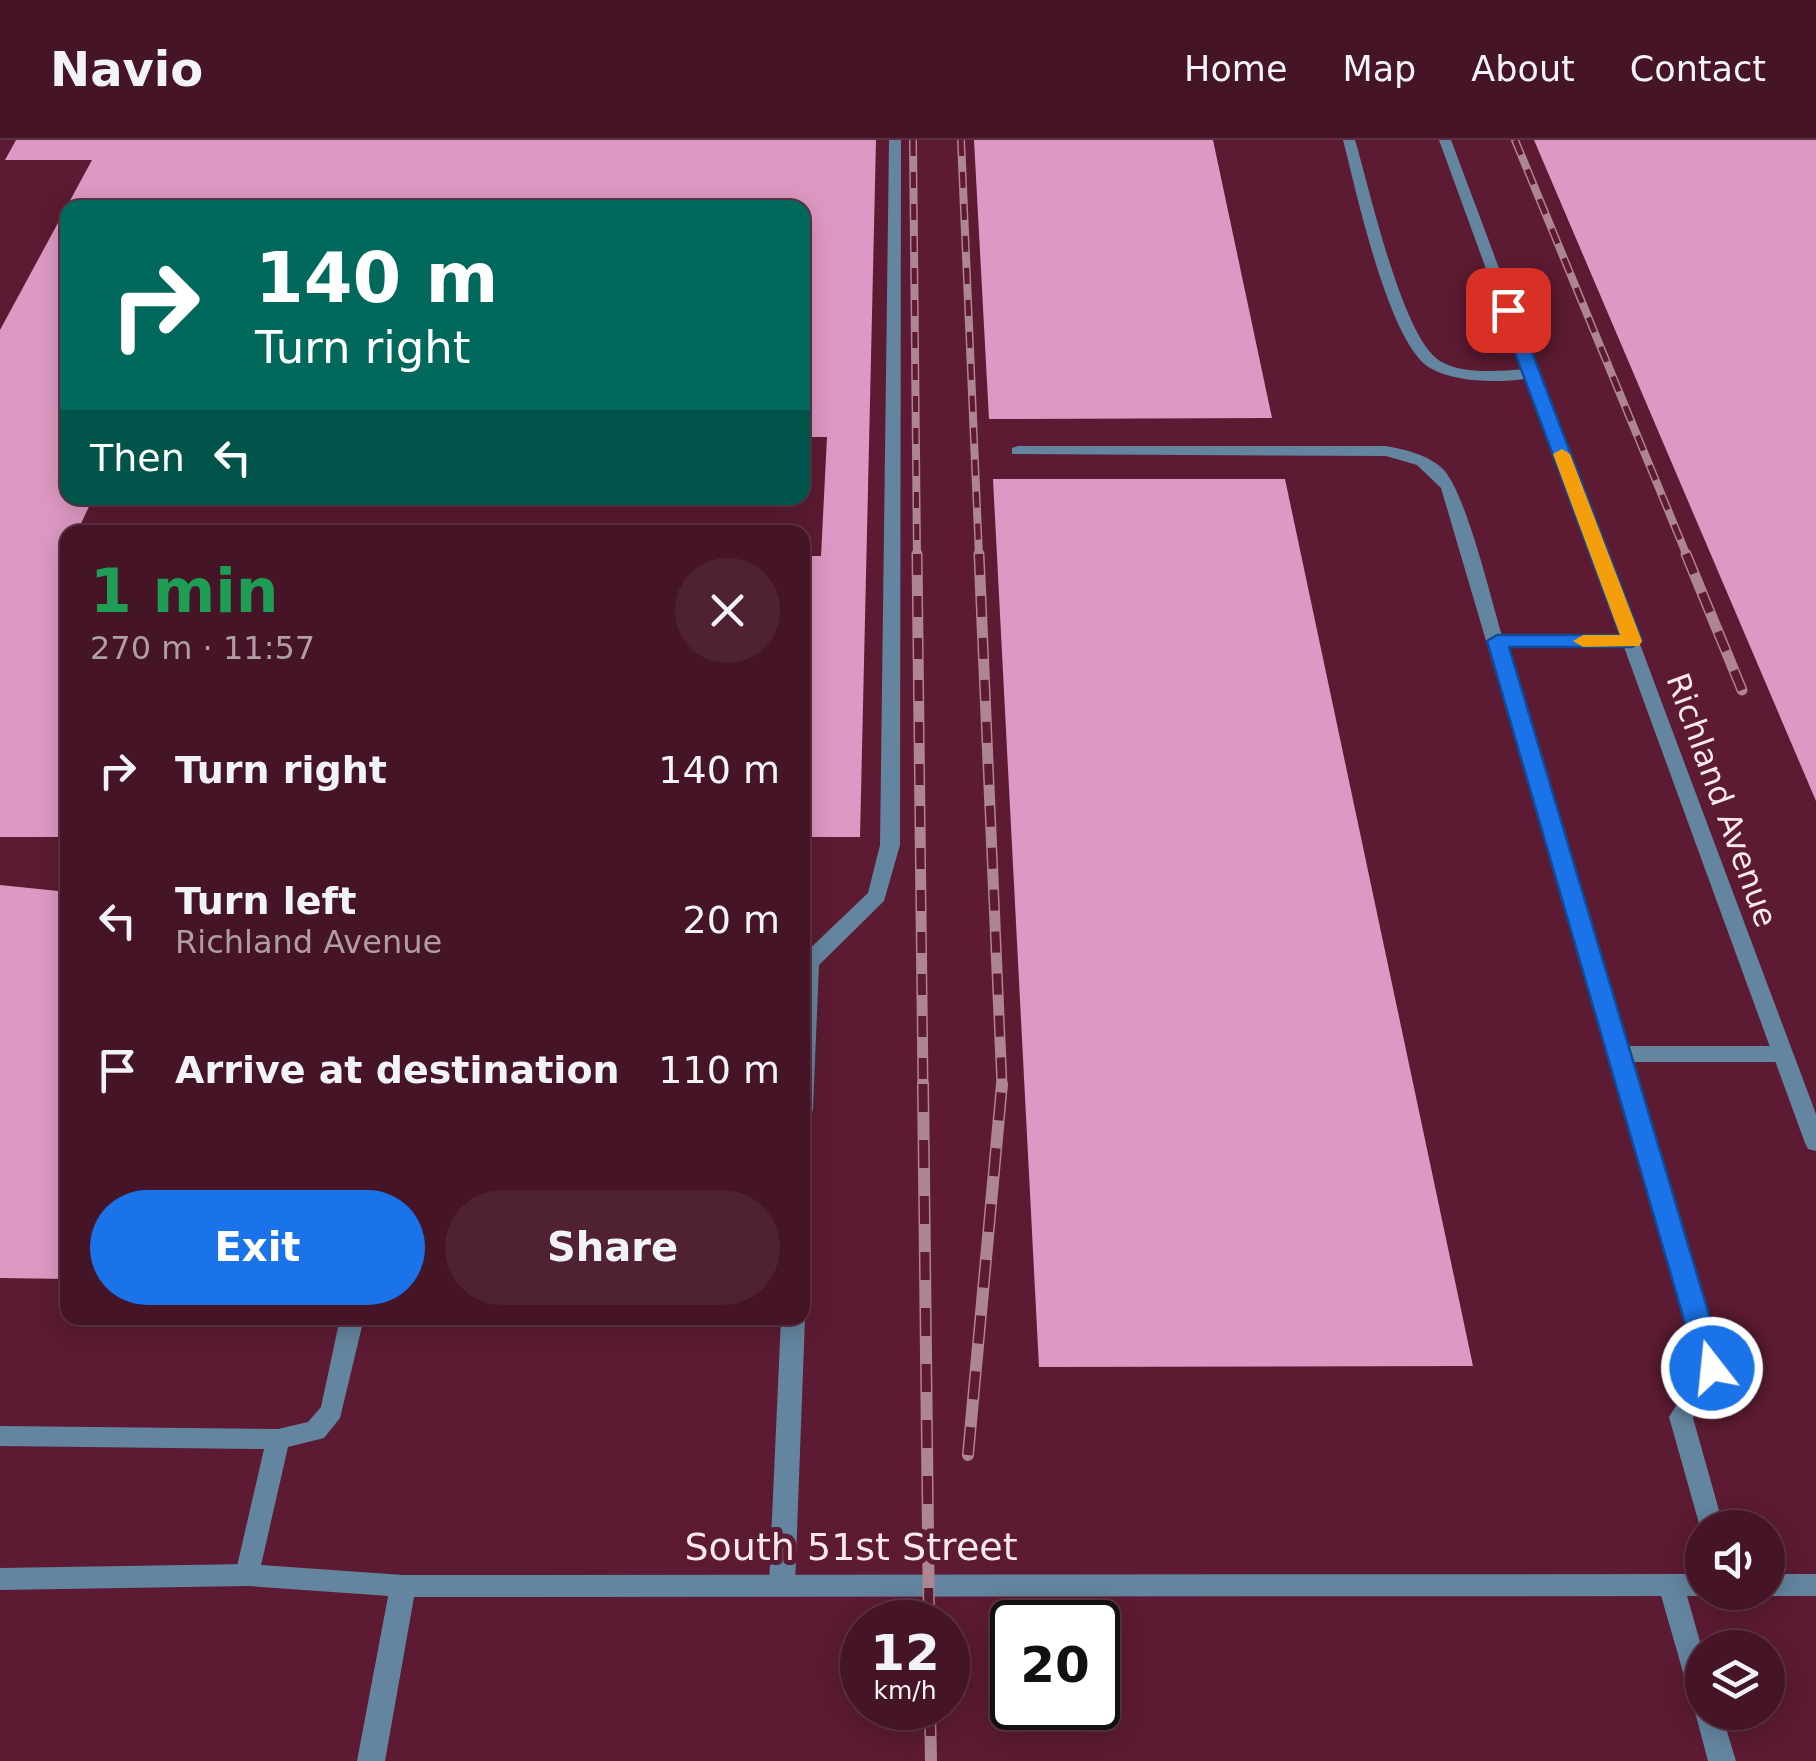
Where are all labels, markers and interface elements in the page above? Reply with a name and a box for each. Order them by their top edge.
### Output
text: Navio [50,41,203,97]
text: Home [1184,49,1287,89]
text: Map [1342,49,1416,89]
text: About [1471,49,1575,89]
text: Contact [1630,49,1766,89]
text: 140 m [255,237,498,319]
icon: right [90,240,220,370]
pin [1466,268,1551,353]
icon: arrive [1481,283,1536,338]
text: Turn right [255,321,470,374]
icon: left [205,430,260,485]
text: Then [90,436,185,480]
text: 1 min [90,556,278,626]
button: close [675,558,780,663]
text: 270 m · 11:57 [90,629,315,667]
street label: Richland Avenue [1658,668,1786,932]
icon: right [90,743,145,798]
text: Turn right [175,748,387,792]
text: 140 m [658,748,780,792]
text: Turn left [175,879,356,923]
icon: left [90,893,145,948]
text: 20 m [683,898,780,942]
text: Richland Avenue [175,923,442,961]
icon: arrive [90,1043,145,1098]
text: Arrive at destination [175,1048,620,1092]
text: 110 m [658,1048,780,1092]
button: Exit [90,1190,425,1305]
button: Share [445,1190,780,1305]
position arrow [1660,1316,1764,1420]
map controls [1685,1510,1785,1730]
button: sound [1685,1510,1785,1610]
street label: South 51st Street [684,1525,1018,1569]
speed limit sign: 20 [990,1600,1120,1730]
text: 12 [870,1624,940,1682]
button: layers [1685,1630,1785,1730]
text: km/h [873,1676,937,1705]

